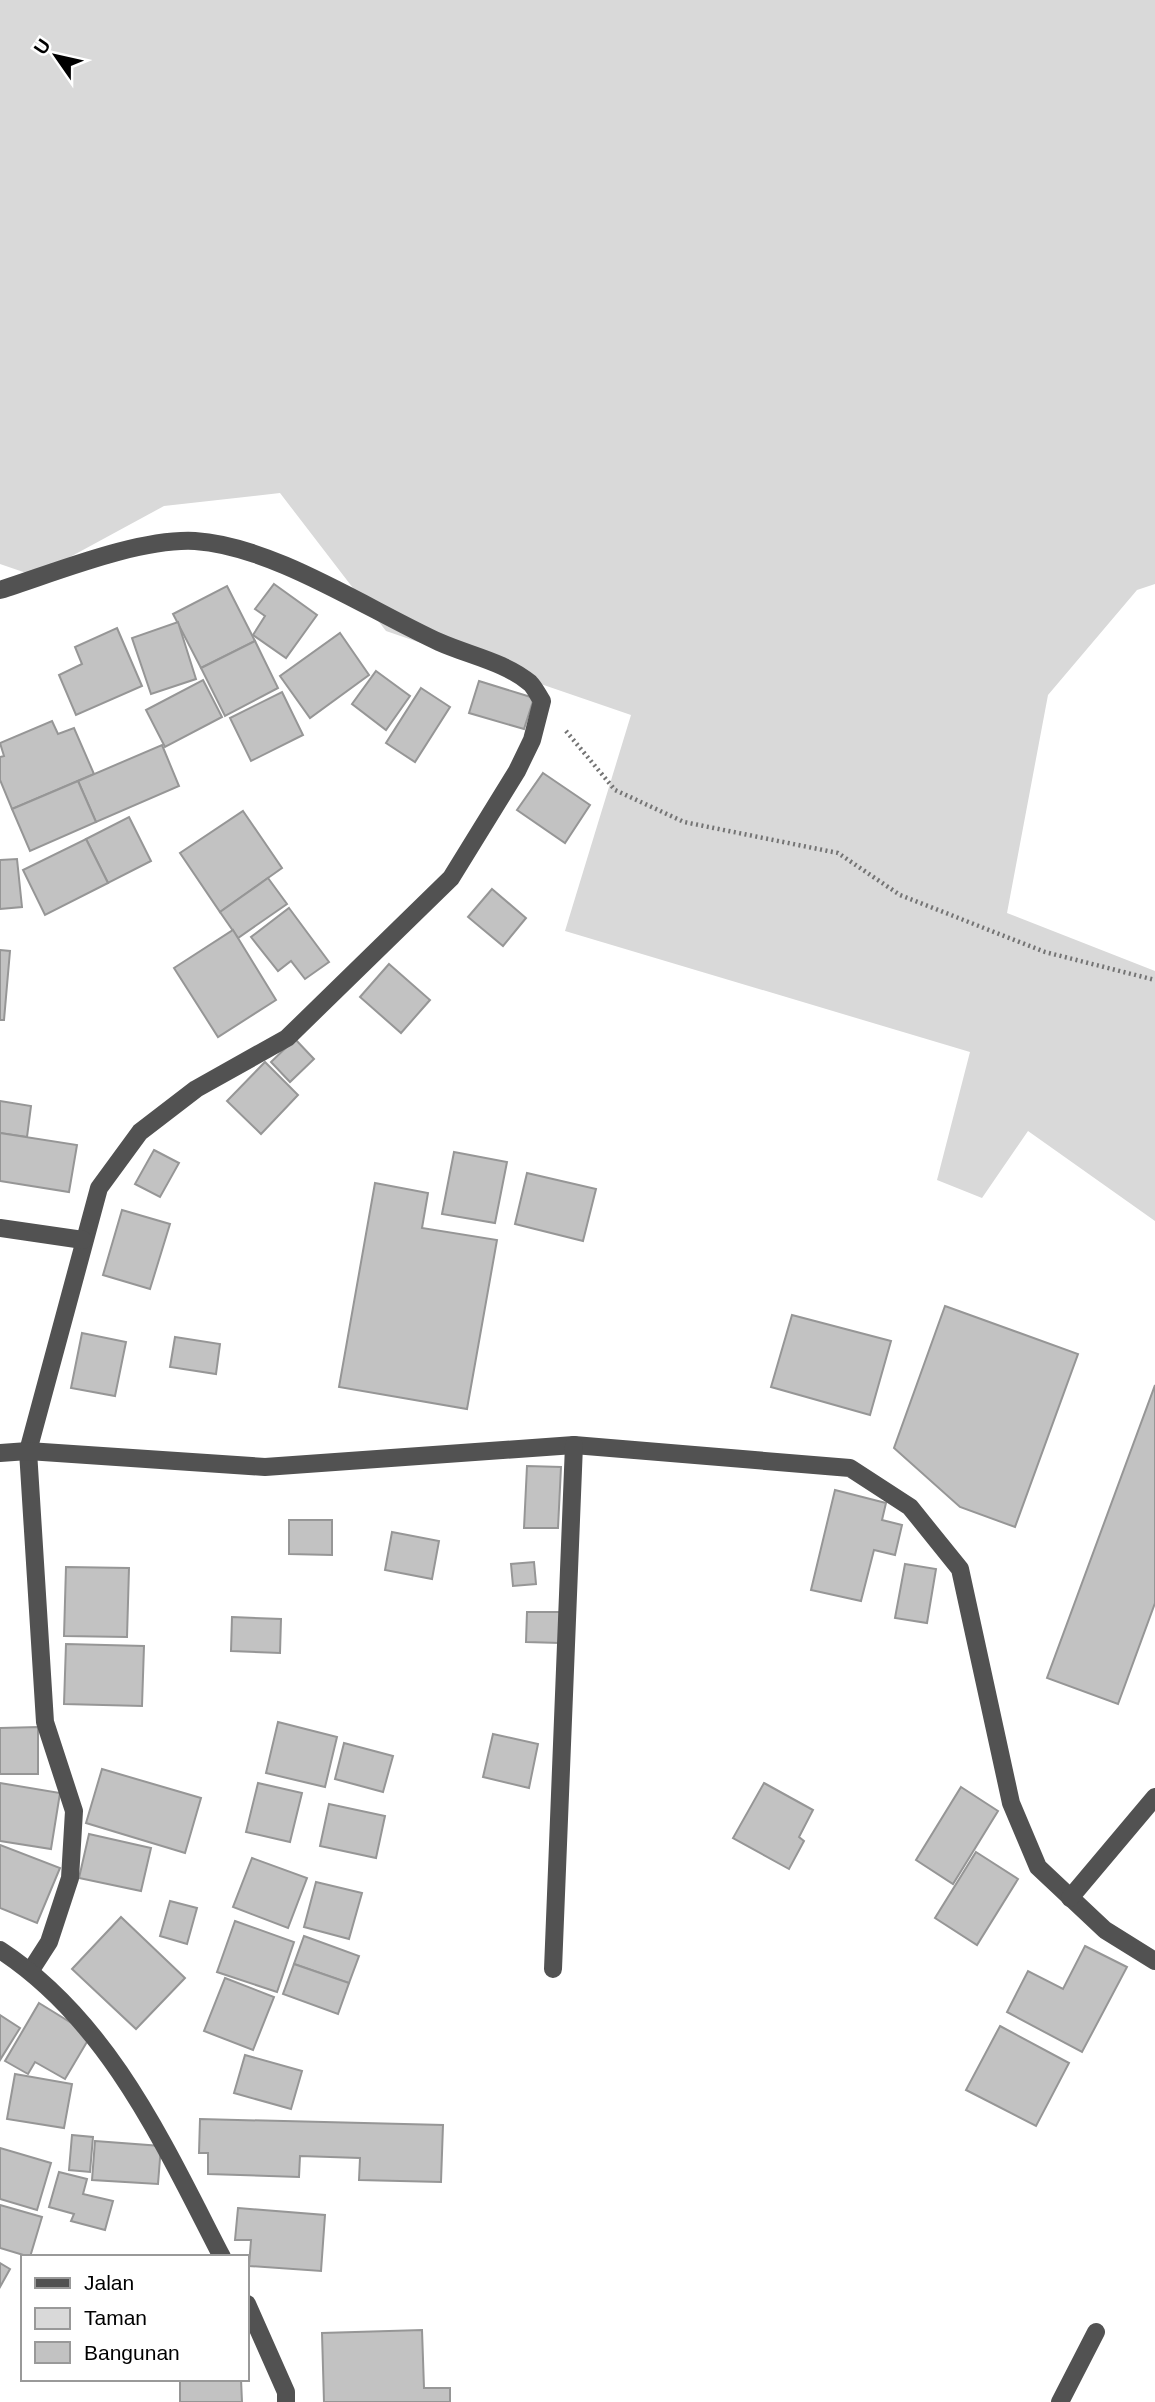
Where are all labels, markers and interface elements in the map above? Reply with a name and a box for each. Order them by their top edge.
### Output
north arrow [21,21,91,91]
text: U [30,35,55,58]
legend [21,2255,248,2381]
text: Jalan [84,2271,134,2294]
text: Taman [84,2306,147,2329]
text: Bangunan [84,2341,180,2364]

